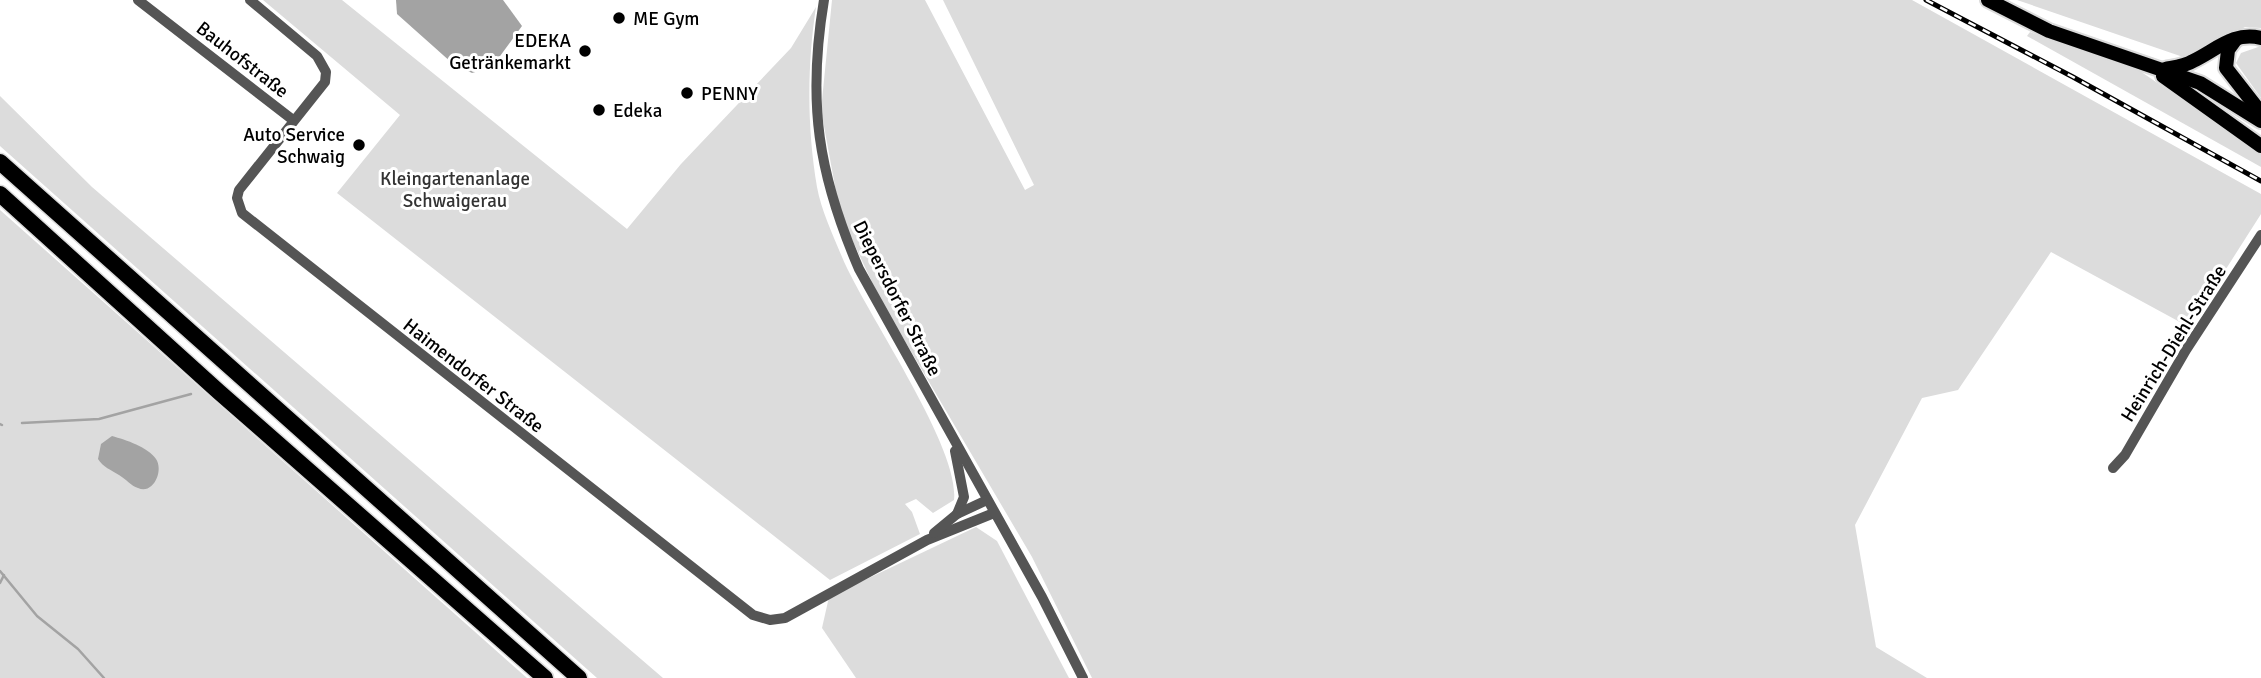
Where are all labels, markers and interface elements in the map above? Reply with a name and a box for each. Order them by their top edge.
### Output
place label: ME Gym [633,7,699,31]
marker: ME Gym [611,10,627,26]
street label: Bauhofstraße [191,16,293,103]
place label: EDEKA Getränkemarkt [449,29,571,75]
marker: EDEKA Getränkemarkt [577,43,593,59]
place label: PENNY [701,82,758,106]
marker: PENNY [679,85,695,101]
place label: Edeka [613,99,662,123]
marker: Edeka [591,102,607,118]
place label: Auto Service Schwaig [243,123,345,169]
marker: Auto Service Schwaig [351,137,367,153]
park label: Kleingartenanlage Schwaigerau [380,167,530,213]
street label: Diepersdorfer Straße [848,217,947,380]
street label: Heinrich-Diehl-Straße [2116,261,2232,427]
street label: Haimendorfer Straße [398,313,549,438]

